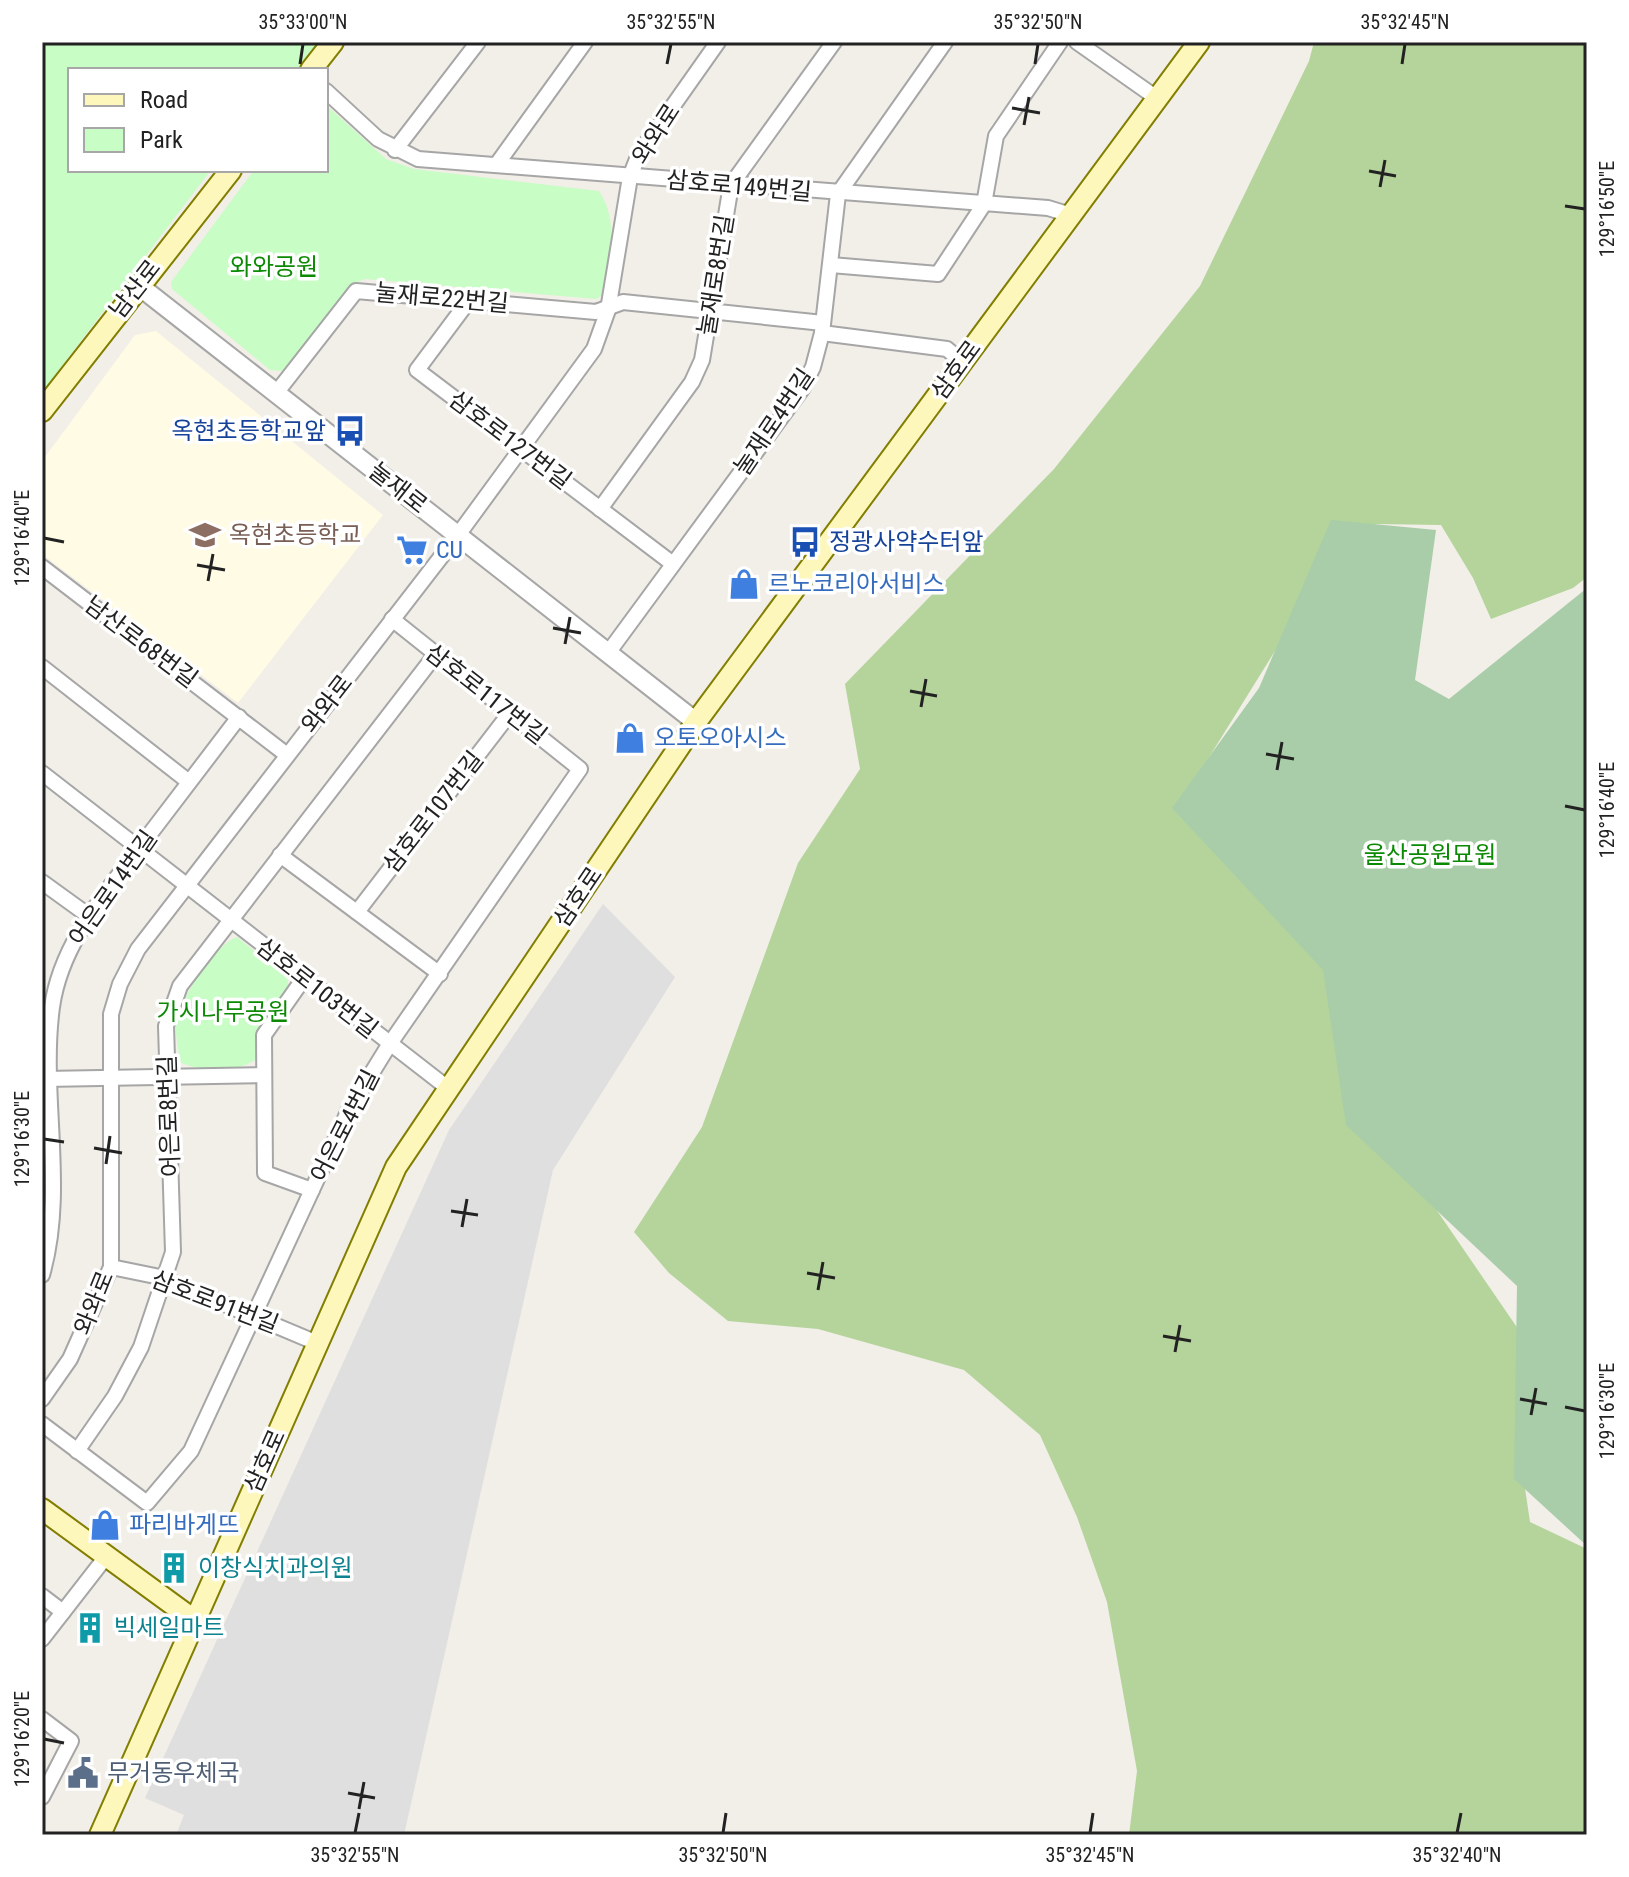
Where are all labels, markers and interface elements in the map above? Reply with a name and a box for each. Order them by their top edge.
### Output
text: 35°33'00"N [258,10,348,34]
text: 35°32'55"N [626,10,716,34]
text: 35°32'50"N [993,10,1083,34]
text: 35°32'45"N [1360,10,1450,34]
legend [68,68,328,172]
text: Road [140,86,188,114]
street label: 와와로 [626,99,686,169]
text: Park [140,126,183,154]
text: 129°16'50"E [1595,161,1619,257]
street label: 삼호로149번길 [665,166,813,206]
street label: 눌재로8번길 [693,212,739,338]
park label: 와와공원 [230,253,318,281]
street label: 남산로 [104,254,166,324]
street label: 눌재로22번길 [374,278,510,318]
street label: 삼호로 [925,335,987,405]
street label: 눌재로4번길 [728,363,820,481]
street label: 삼호로127번길 [443,385,577,495]
bus stop icon: 옥현초등학교앞 [333,414,367,448]
place label: 옥현초등학교앞 [171,417,326,445]
street label: 눌재로 [363,457,433,519]
text: 129°16'40"E [10,490,34,586]
school or university icon: 옥현초등학교 [188,518,222,552]
place label: 옥현초등학교 [229,521,361,549]
bus stop icon: 정광사약수터앞 [788,525,822,559]
place label: 정광사약수터앞 [829,528,984,556]
supermarket icon: CU [395,533,429,567]
place label: CU [436,536,463,564]
shop icon: 르노코리아서비스 [727,567,761,601]
place label: 르노코리아서비스 [768,570,945,598]
street label: 남산로68번길 [79,590,203,694]
street label: 삼호로117번길 [420,638,552,750]
street label: 와와로 [296,669,358,739]
shop icon: 오토오아시스 [613,721,647,755]
place label: 오토오아시스 [654,724,786,752]
street label: 삼호로107번길 [377,746,489,878]
text: 129°16'40"E [1595,762,1619,858]
street label: 어은로14번길 [63,825,163,951]
park label: 울산공원묘원 [1364,841,1496,869]
street label: 삼호로 [548,862,608,932]
street label: 삼호로103번길 [251,932,383,1044]
park label: 가시나무공원 [157,998,289,1026]
street label: 어은로8번길 [153,1054,185,1178]
street label: 어은로4번길 [305,1065,385,1187]
text: 129°16'30"E [10,1091,34,1187]
street label: 삼호로91번길 [147,1265,283,1339]
street label: 와와로 [69,1267,119,1339]
text: 129°16'30"E [1595,1363,1619,1459]
street label: 삼호로 [239,1425,291,1497]
shop icon: 파리바게뜨 [88,1508,122,1542]
place label: 파리바게뜨 [129,1511,239,1539]
building icon: 이창식치과의원 [157,1551,191,1585]
place label: 이창식치과의원 [198,1554,353,1582]
building icon: 빅세일마트 [73,1611,107,1645]
place label: 빅세일마트 [114,1614,224,1642]
text: 129°16'20"E [10,1691,34,1787]
public building icon: 무거동우체국 [66,1756,100,1790]
place label: 무거동우체국 [107,1759,239,1787]
text: 35°32'55"N [310,1843,400,1867]
text: 35°32'50"N [678,1843,768,1867]
text: 35°32'45"N [1045,1843,1135,1867]
text: 35°32'40"N [1412,1843,1502,1867]

